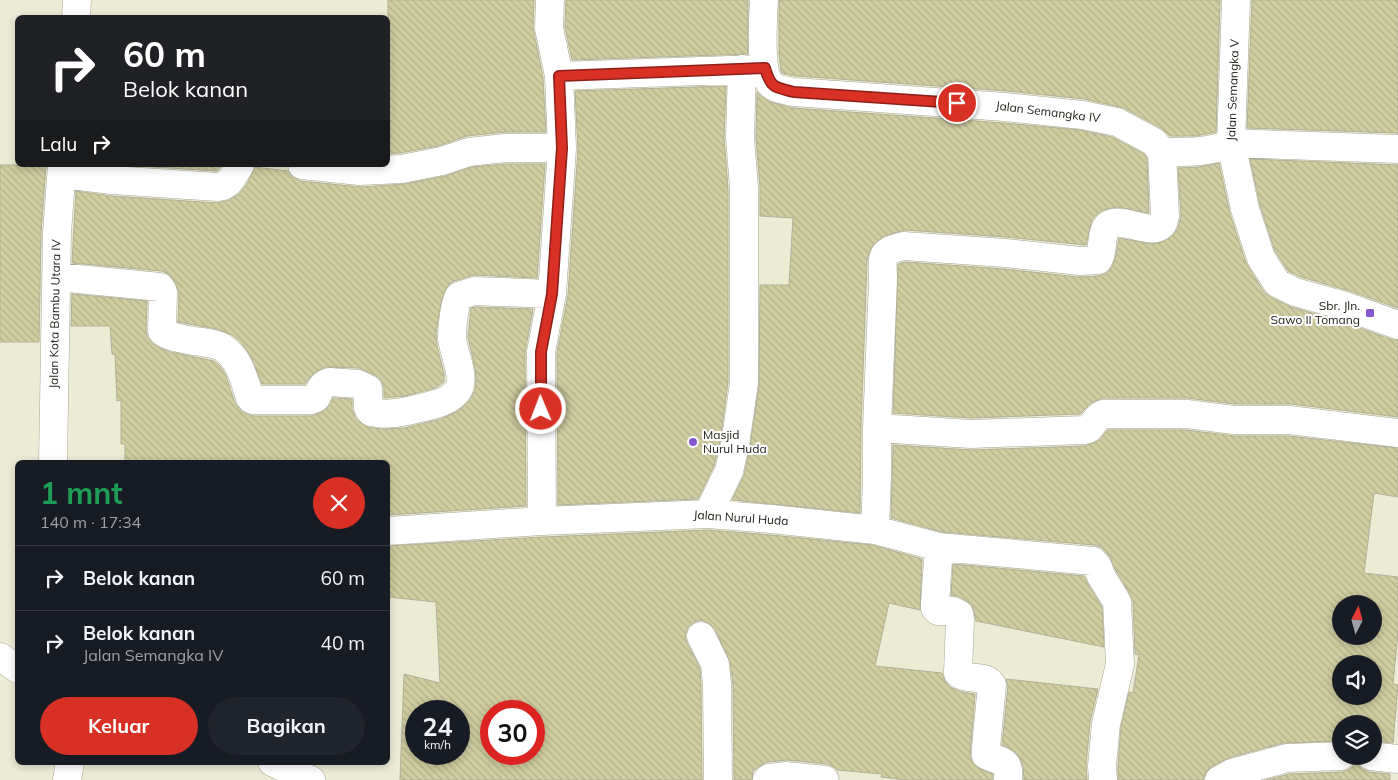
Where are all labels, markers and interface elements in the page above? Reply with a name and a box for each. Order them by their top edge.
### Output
text: 60 m [123,32,206,76]
icon: right [40,35,105,100]
street label: Jalan Semangka V [1223,38,1242,141]
text: Belok kanan [123,75,248,103]
pin [936,82,978,124]
icon: arrive [943,89,971,117]
street label: Jalan Semangka IV [995,98,1102,125]
icon: right [87,130,115,158]
text: Lalu [40,132,77,156]
street label: Jalan Kota Bambu Utara IV [46,238,63,389]
place label: Sbr. Jln. Sawo II Tomang [1271,298,1360,327]
marker: Sbr. Jln. Sawo II Tomang [1364,307,1376,319]
position arrow [514,382,566,434]
place label: Masjid Nurul Huda [703,427,767,456]
marker: Masjid Nurul Huda [687,436,699,448]
text: 1 mnt [40,474,123,512]
button: close [313,477,365,529]
street label: Jalan Nurul Huda [693,507,789,528]
text: 140 m · 17:34 [40,512,141,532]
icon: right [40,564,68,592]
text: Belok kanan [83,566,195,590]
text: 60 m [321,566,365,590]
north arrow [1332,595,1382,645]
map controls [1332,595,1382,765]
text: Belok kanan [83,621,195,645]
icon: right [40,629,68,657]
text: 40 m [321,631,365,655]
text: Jalan Semangka IV [83,645,223,665]
button: sound [1332,655,1382,705]
button: Keluar [40,697,198,755]
button: Bagikan [208,697,365,755]
speed limit sign: 30 [480,700,545,765]
text: 24 [422,711,453,742]
button: layers [1332,715,1382,765]
text: km/h [424,737,451,752]

